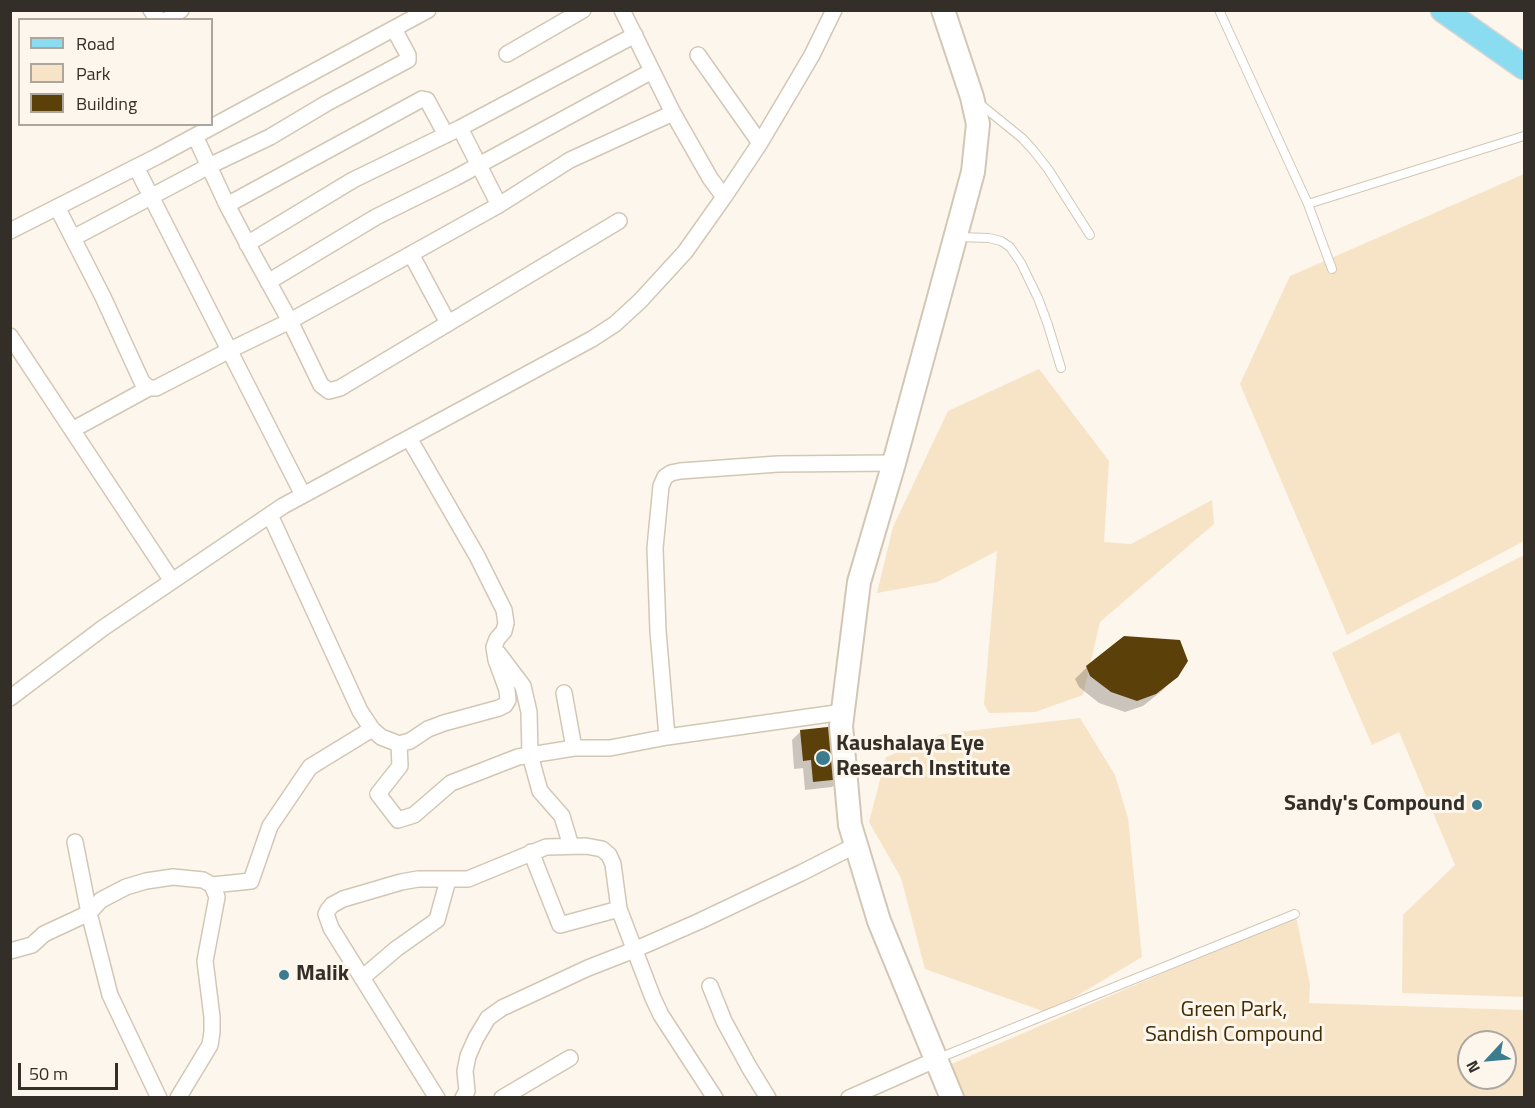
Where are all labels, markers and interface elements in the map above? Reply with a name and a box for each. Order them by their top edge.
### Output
legend [18,18,213,126]
text: Road [76,30,115,57]
text: Park [76,60,110,87]
text: Building [76,90,137,117]
place label: Kaushalaya Eye Research Institute [836,732,1010,784]
marker: Kaushalaya Eye Research Institute [814,749,832,767]
place label: Sandy's Compound [1284,792,1465,818]
marker: Sandy's Compound [1470,798,1484,812]
place label: Malik [296,962,349,988]
marker: Malik [277,968,291,982]
park label: Green Park, Sandish Compound [1145,998,1323,1050]
north arrow [1457,1030,1517,1090]
scale bar [21,1051,122,1089]
text: N [1459,1057,1486,1077]
text: 50 m [29,1060,68,1087]

